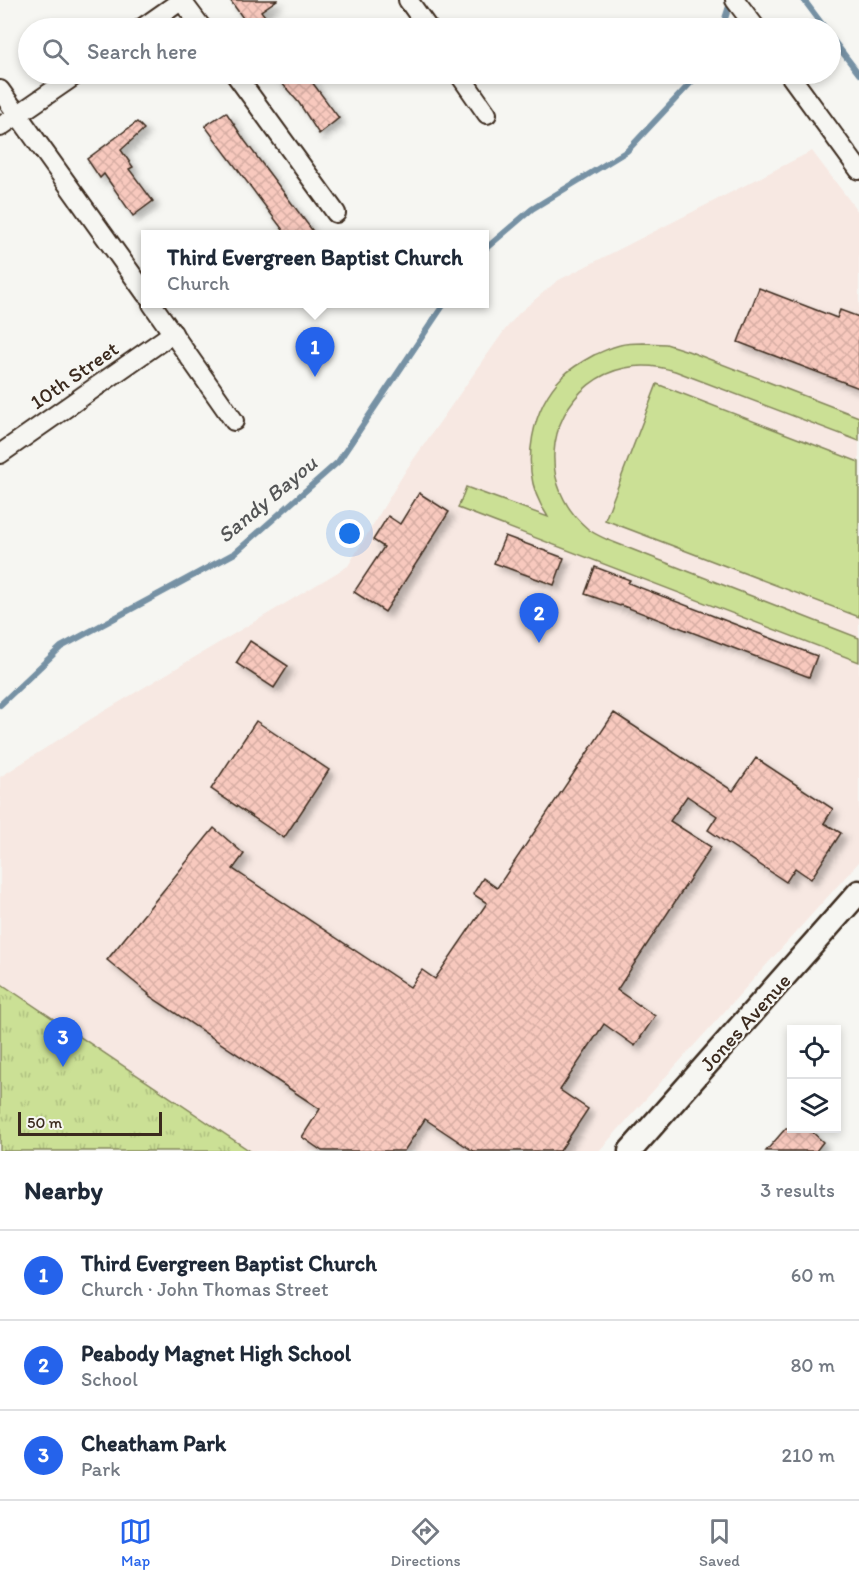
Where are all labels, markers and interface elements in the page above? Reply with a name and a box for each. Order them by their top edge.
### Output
search box [18,18,841,84]
icon: search [39,35,72,68]
text: Search here [87,38,197,65]
popup [141,230,489,308]
text: Third Evergreen Baptist Church [167,244,463,271]
text: Church [167,271,229,295]
pin: 1 [296,328,334,377]
street label: 10th Street [25,335,123,414]
water label: Sandy Bayou [212,449,323,548]
your location [335,519,364,548]
pin: 2 [520,594,558,643]
street label: Jones Avenue [694,968,796,1076]
pin: 3 [44,1018,82,1067]
map controls [787,1025,841,1133]
button: locate [787,1025,841,1079]
button: layers [787,1079,841,1133]
scale bar [18,1109,162,1136]
text: 50 m [27,1113,62,1132]
text: Nearby [24,1174,103,1206]
text: 3 results [760,1178,835,1202]
text: Third Evergreen Baptist Church [81,1250,377,1277]
text: 1 [39,1263,48,1287]
text: 60 m [791,1263,835,1287]
text: Church · John Thomas Street [81,1277,329,1301]
text: Peabody Magnet High School [81,1340,351,1367]
text: 2 [38,1353,49,1377]
text: 80 m [790,1353,835,1377]
text: School [81,1367,138,1391]
text: Cheatham Park [81,1430,226,1457]
text: 3 [38,1443,49,1467]
text: 210 m [782,1443,835,1467]
text: Park [81,1457,120,1481]
tab: Map [119,1515,152,1570]
tab: Directions [390,1515,461,1570]
tab: Saved [699,1515,740,1570]

